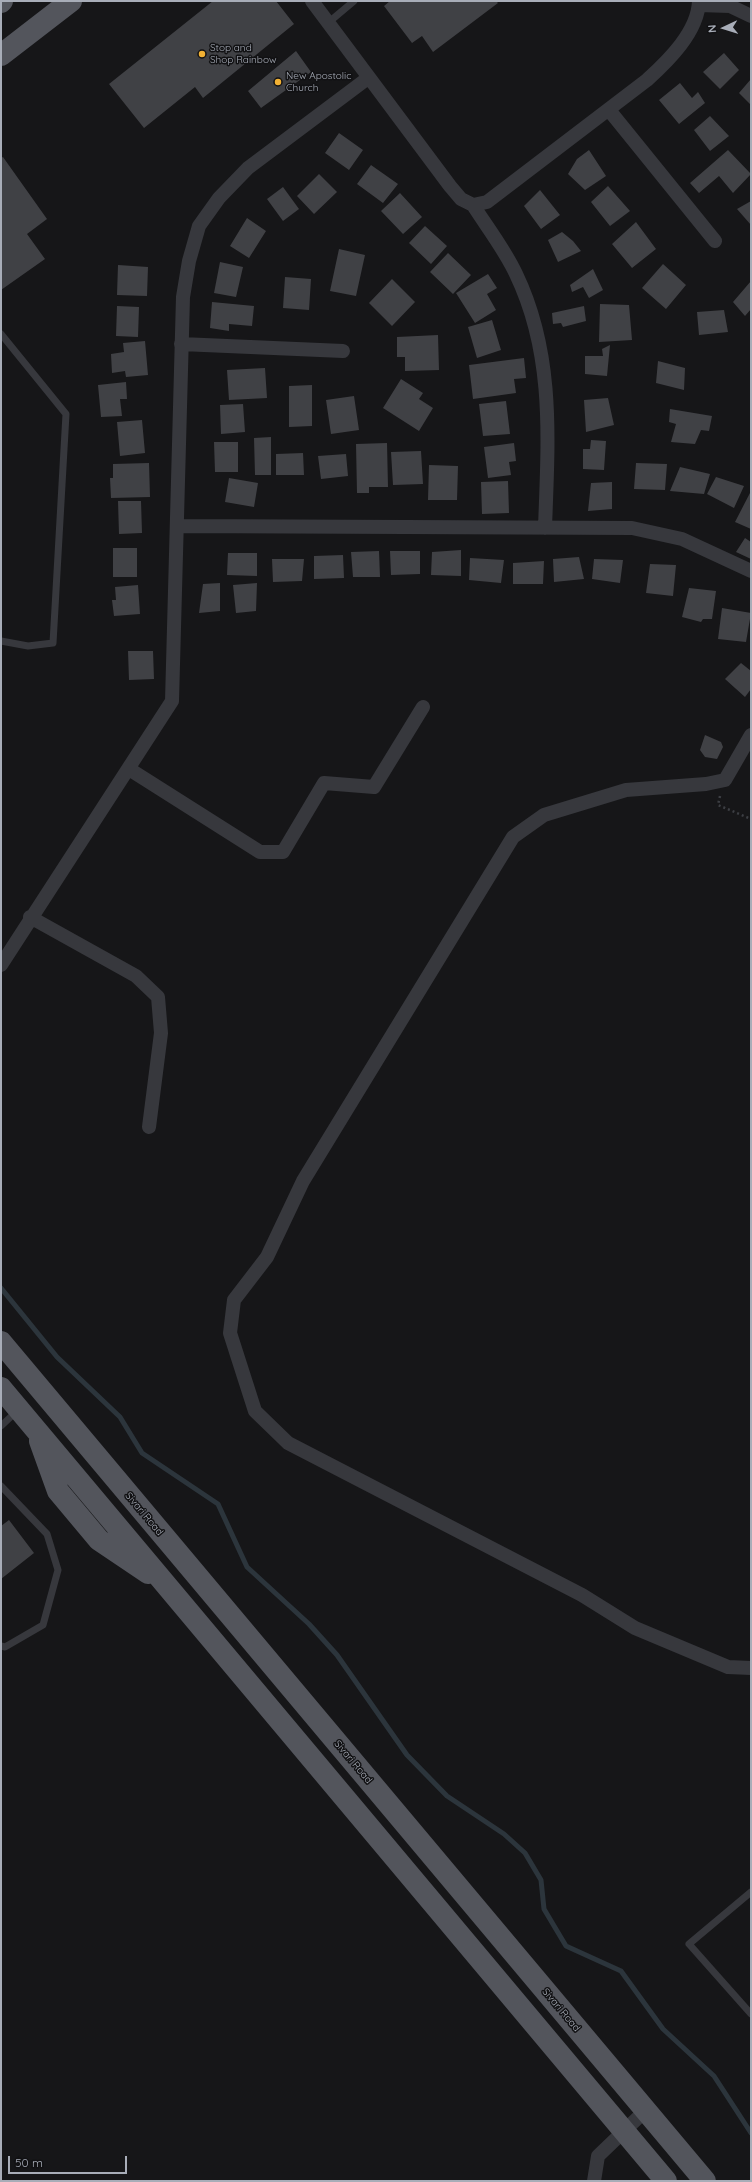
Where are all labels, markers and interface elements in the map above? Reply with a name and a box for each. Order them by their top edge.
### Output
north arrow [704,8,744,48]
text: N [705,24,719,33]
place label: Stop and Shop Rainbow [210,42,276,66]
marker: Stop and Shop Rainbow [197,49,207,59]
place label: New Apostolic Church [286,70,351,94]
marker: New Apostolic Church [273,77,283,87]
street label: Sivari Road [122,1490,166,1538]
street label: Sivari Road [331,1738,375,1786]
street label: Sivari Road [539,1986,583,2034]
scale bar [10,2148,129,2174]
text: 50 m [15,2155,43,2170]

